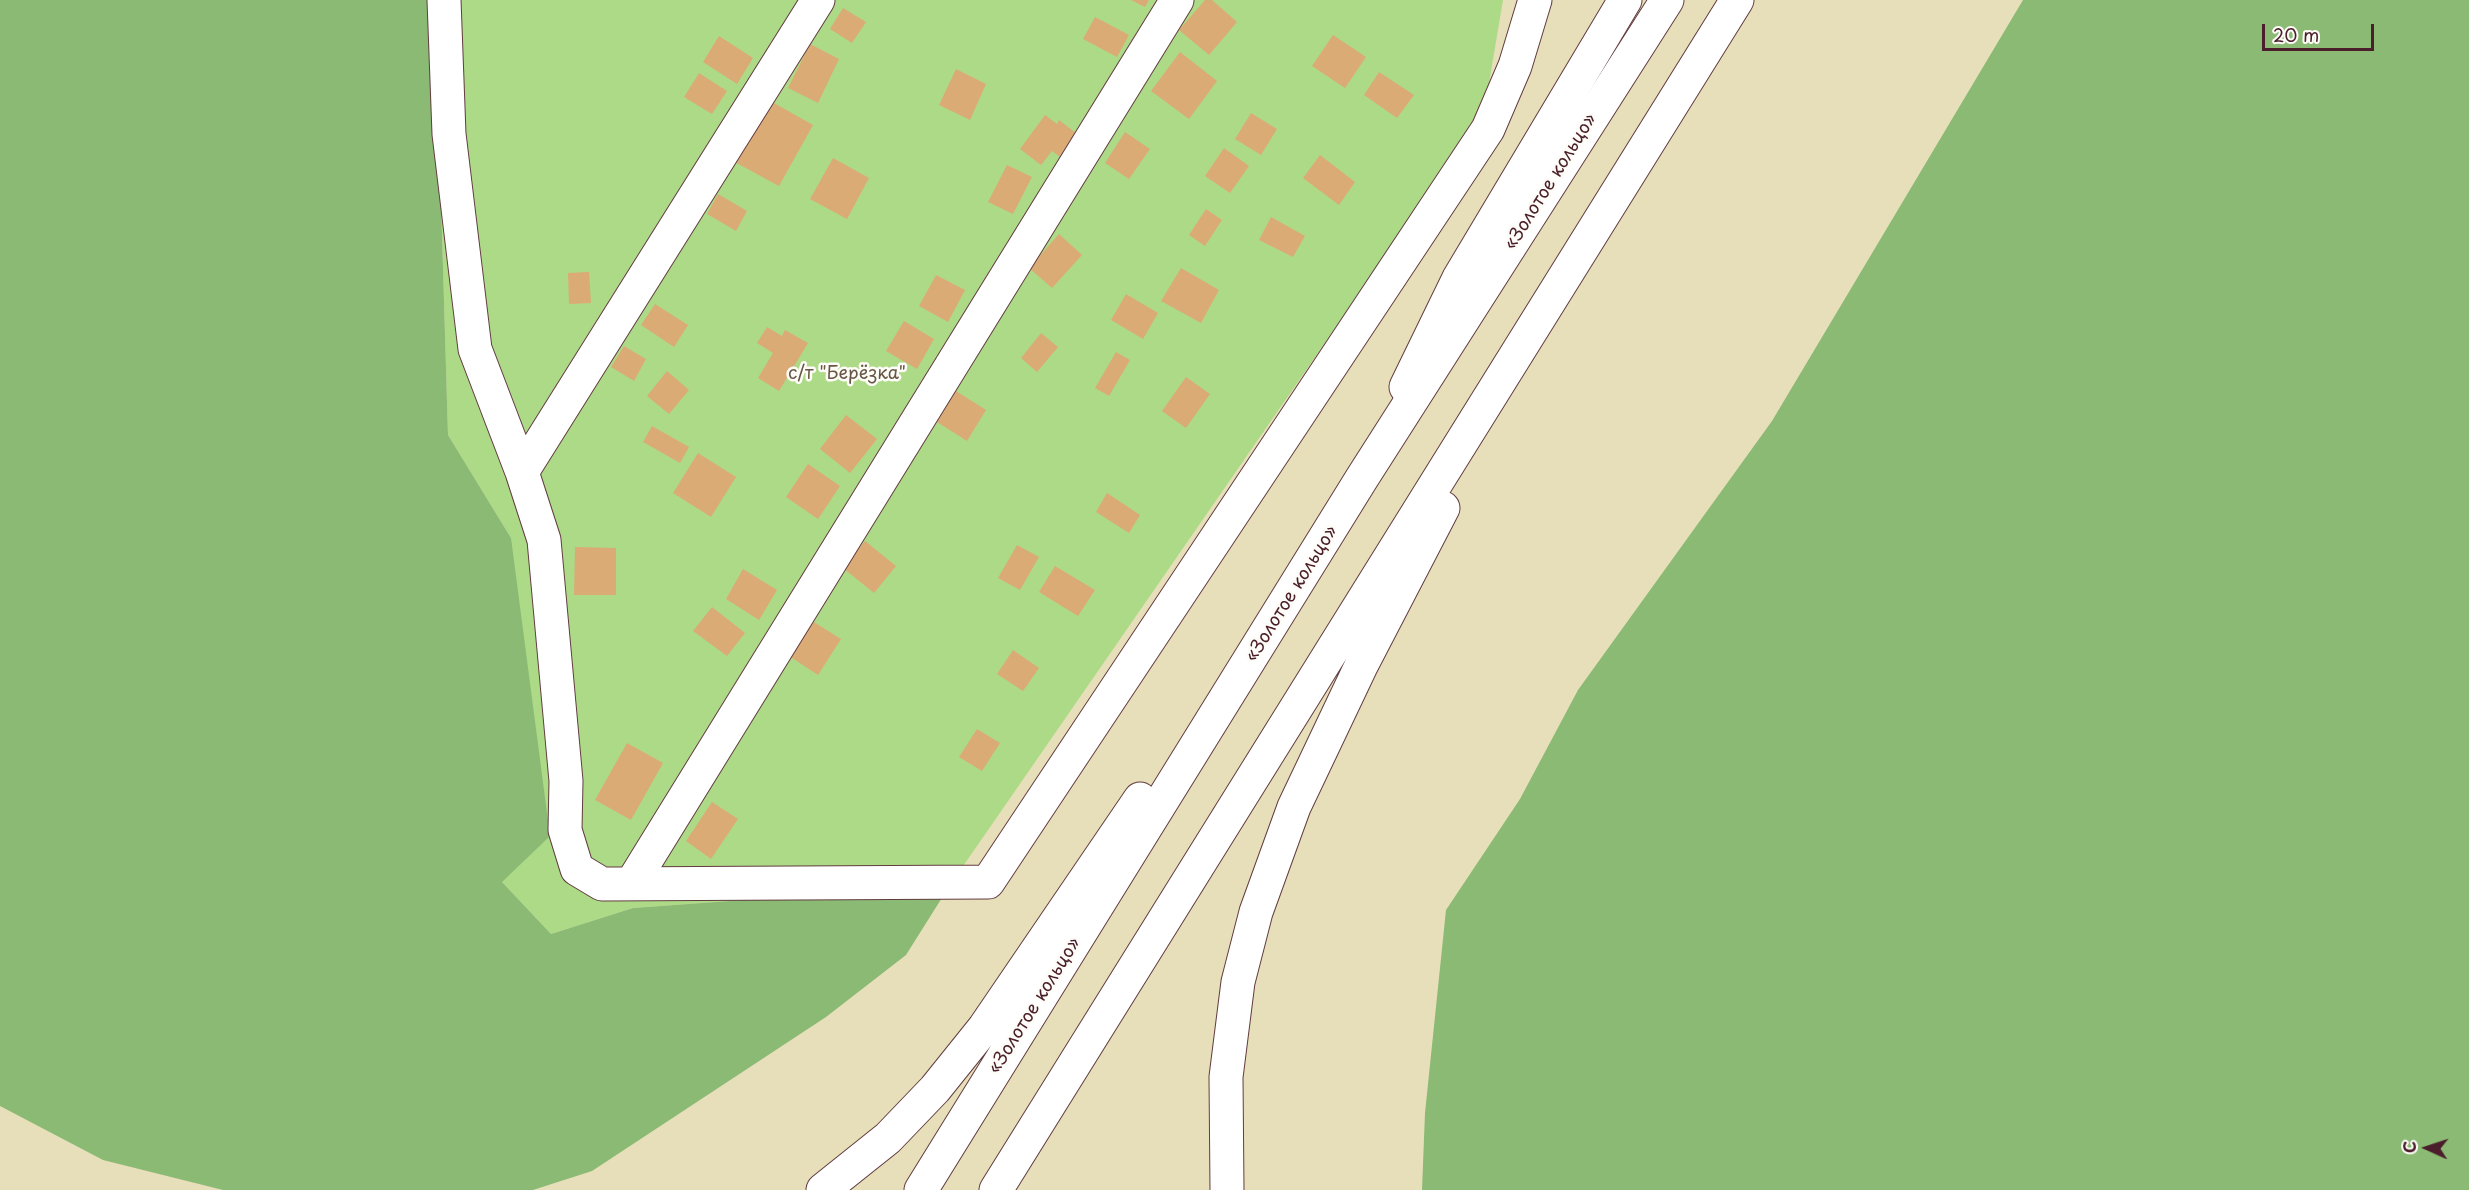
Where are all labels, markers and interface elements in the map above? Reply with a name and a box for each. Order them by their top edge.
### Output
scale bar [2265,12,2378,50]
text: 20 m [2273,21,2319,48]
street label: «Золотое кольцо» [1500,110,1602,254]
park label: c/т "Берёзка" [788,363,906,385]
street label: «Золотое кольцо» [1241,522,1343,666]
street label: «Золотое кольцо» [984,934,1086,1078]
north arrow [2397,1118,2457,1178]
text: С [2397,1140,2421,1154]

